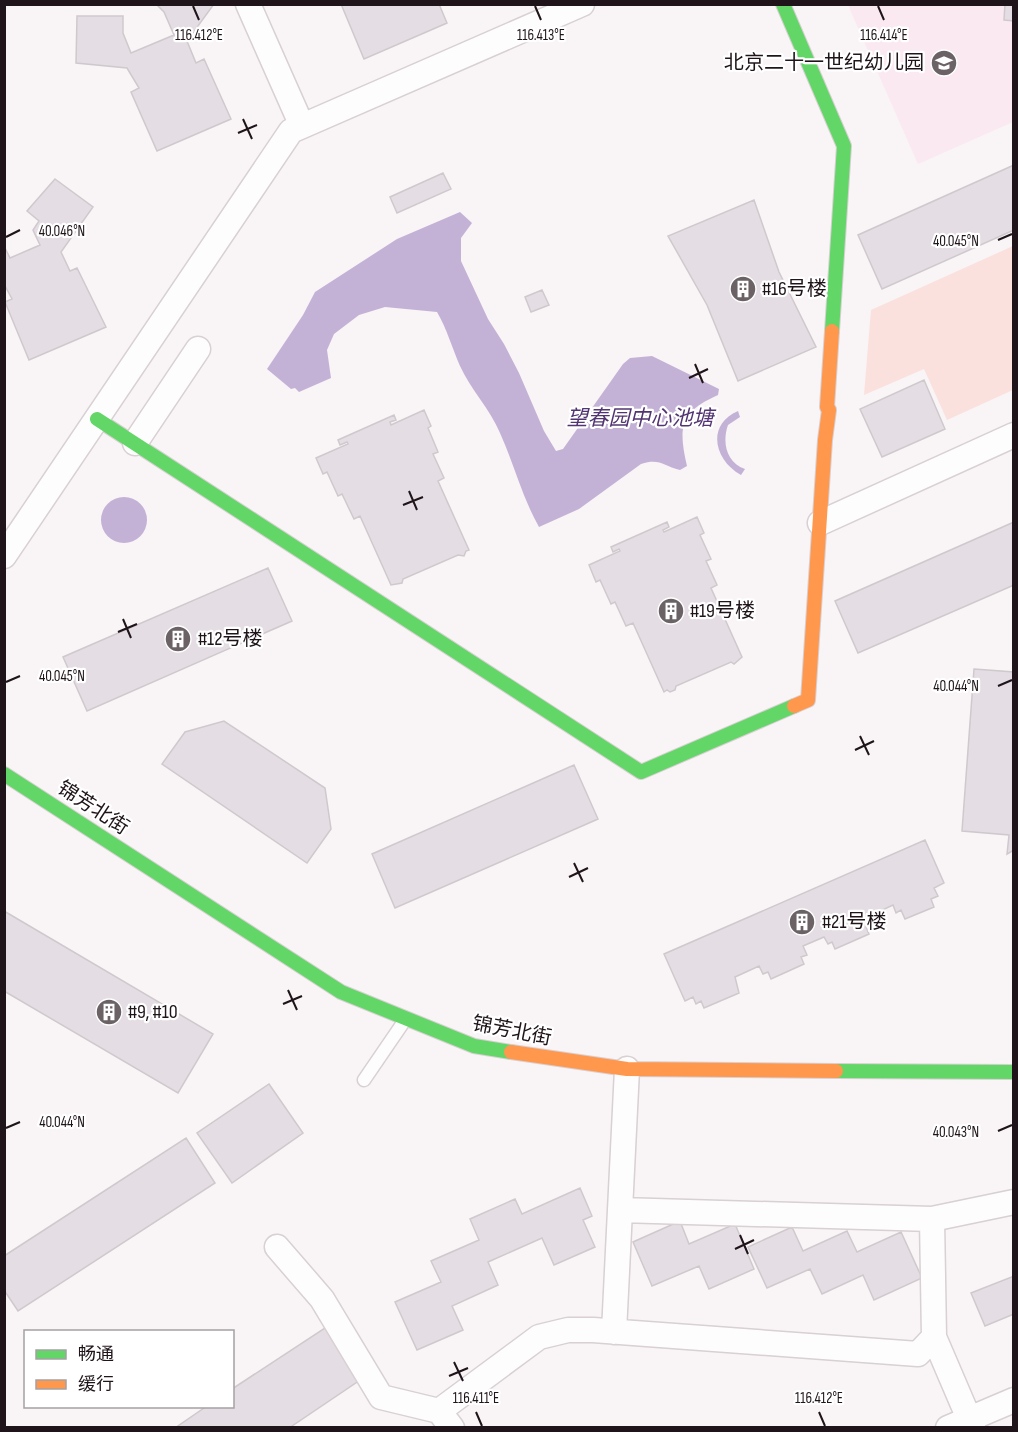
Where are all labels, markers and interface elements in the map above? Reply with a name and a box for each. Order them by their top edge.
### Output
text: 116.412°E [175,26,223,45]
text: 116.413°E [517,26,565,45]
text: 116.414°E [860,26,908,45]
school or university icon: 北京二十一世纪幼儿园 [929,48,959,78]
place label: 北京二十一世纪幼儿园 [724,51,924,75]
text: 40.046°N [39,222,85,241]
text: 40.045°N [933,232,979,251]
building icon: #16号楼 [728,274,758,304]
place label: #16号楼 [762,277,827,301]
water label: 望春园中心池塘 [567,406,716,431]
building icon: #19号楼 [656,596,686,626]
place label: #19号楼 [690,599,755,623]
building icon: #12号楼 [163,624,193,654]
place label: #12号楼 [198,627,263,651]
text: 40.045°N [39,667,85,686]
text: 40.044°N [933,677,979,696]
street label: 锦芳北街 [53,776,133,840]
building icon: #21号楼 [787,907,817,937]
place label: #21号楼 [822,910,886,934]
building icon: #9, #10 [94,997,124,1027]
place label: #9, #10 [128,1000,178,1024]
street label: 锦芳北街 [470,1012,554,1050]
text: 40.044°N [39,1113,85,1132]
text: 40.043°N [933,1123,979,1142]
legend [24,1330,234,1408]
text: 畅通 [78,1344,114,1365]
text: 缓行 [78,1374,114,1395]
text: 116.411°E [453,1389,499,1408]
text: 116.412°E [795,1389,843,1408]

